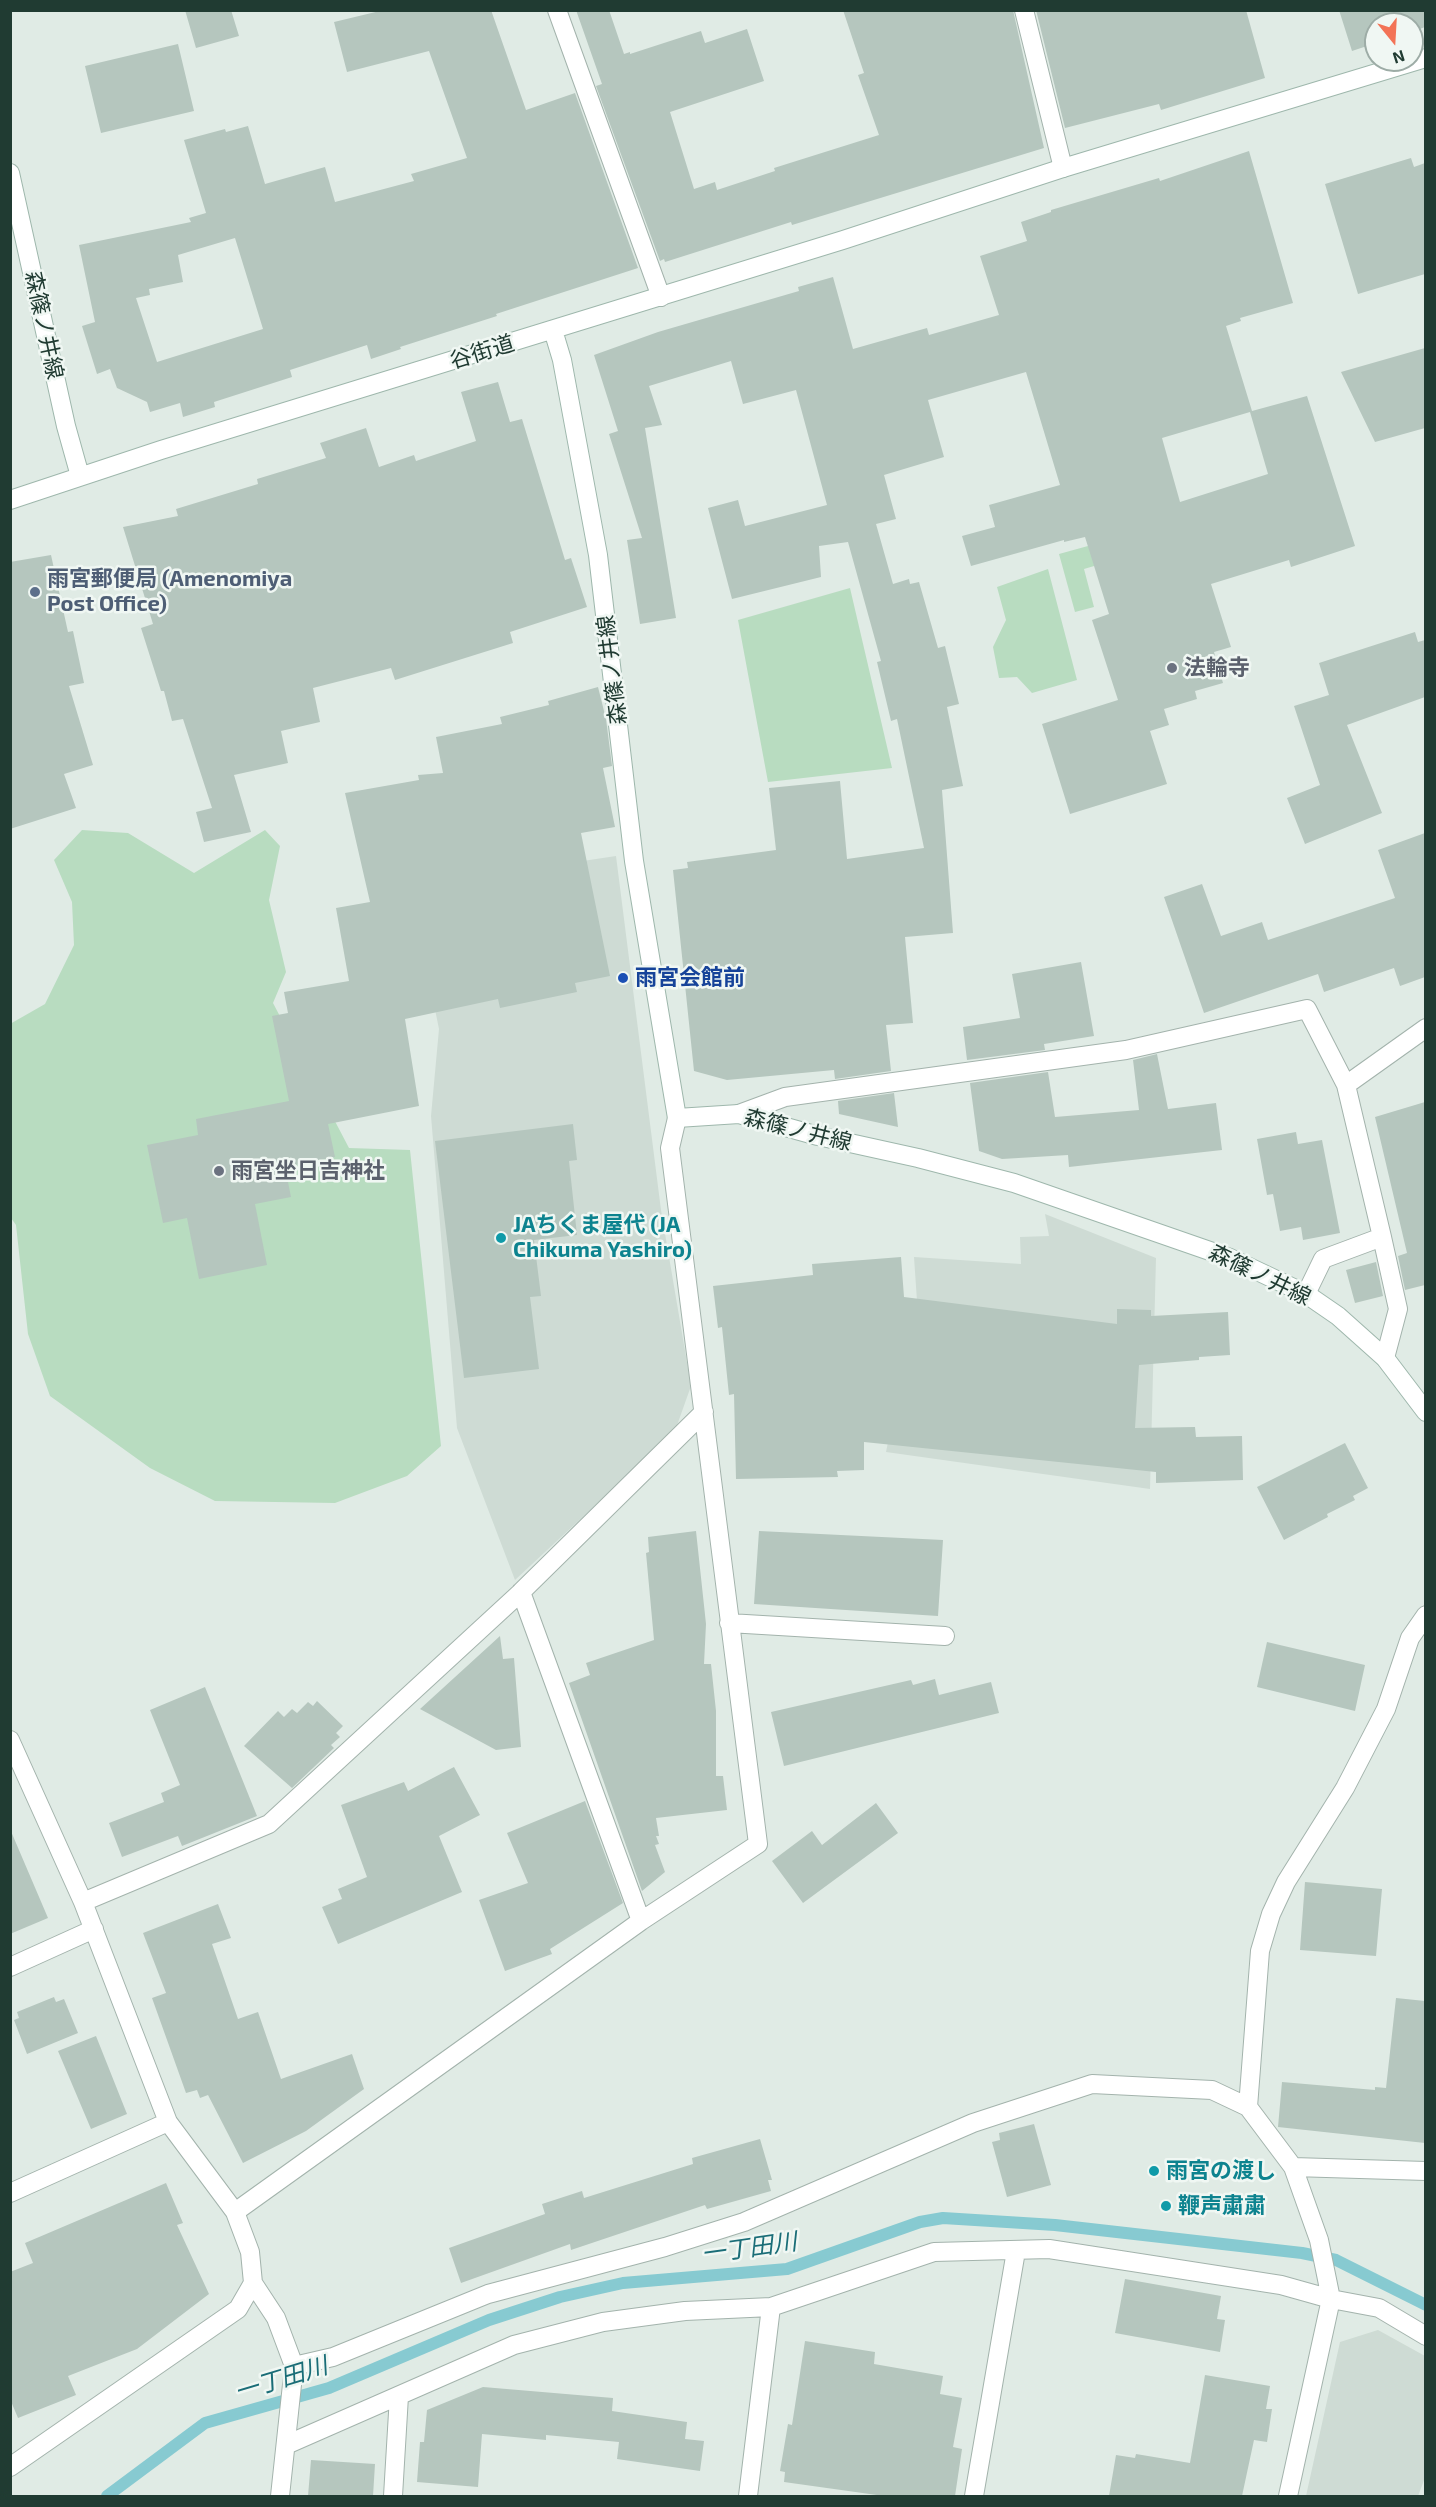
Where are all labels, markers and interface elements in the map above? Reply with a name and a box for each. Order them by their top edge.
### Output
north arrow [1364,12,1424,72]
text: N [1391,47,1408,69]
street label: 森篠ノ井線 [20,268,68,382]
street label: 谷街道 [447,330,517,374]
place label: 雨宮郵便局 (Amenomiya Post Office) [47,566,292,618]
marker: 雨宮郵便局 (Amenomiya Post Office) [28,585,42,599]
street label: 森篠ノ井線 [592,614,632,726]
place label: 法輪寺 [1184,655,1250,681]
marker: 法輪寺 [1165,661,1179,675]
place label: 雨宮会館前 [635,965,745,991]
marker: 雨宮会館前 [616,971,630,985]
street label: 森篠ノ井線 [741,1104,855,1156]
place label: 雨宮坐日吉神社 [231,1158,385,1184]
marker: 雨宮坐日吉神社 [212,1164,226,1178]
place label: JAちくま屋代 (JA Chikuma Yashiro) [513,1212,692,1264]
marker: JAちくま屋代 (JA Chikuma Yashiro) [494,1231,508,1245]
street label: 森篠ノ井線 [1205,1239,1315,1311]
place label: 雨宮の渡し [1166,2158,1276,2184]
marker: 雨宮の渡し [1147,2164,1161,2178]
place label: 鞭声粛粛 [1178,2193,1266,2219]
marker: 鞭声粛粛 [1159,2199,1173,2213]
water label: 一丁田川 [699,2227,799,2269]
water label: 一丁田川 [231,2351,331,2407]

